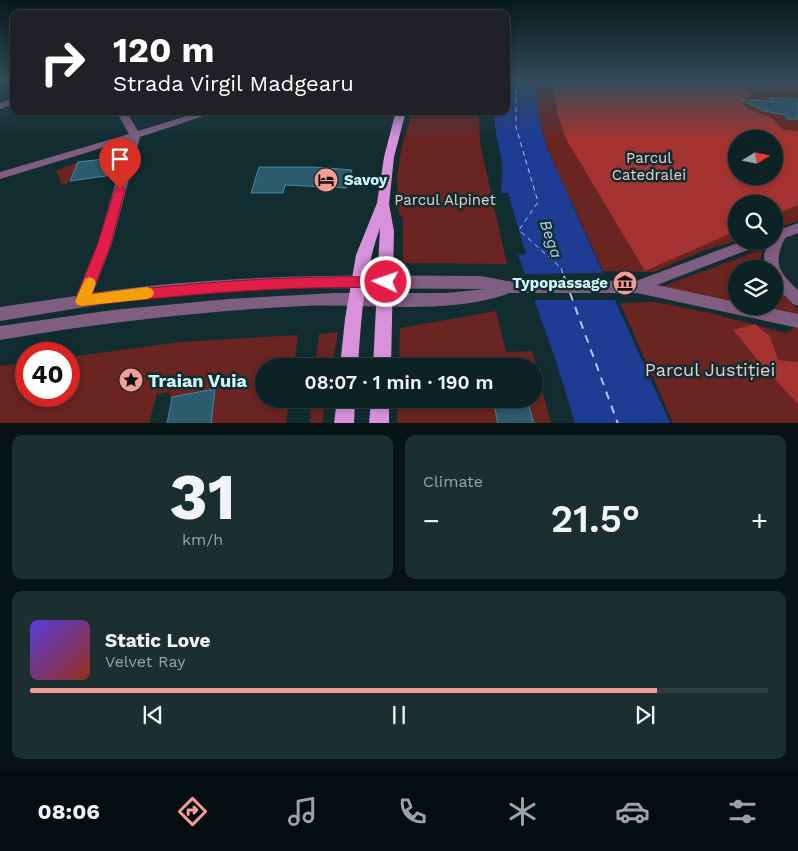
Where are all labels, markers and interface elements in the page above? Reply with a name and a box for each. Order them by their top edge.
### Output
text: 120 m [113,29,214,71]
icon: right [30,30,95,95]
text: Strada Virgil Madgearu [113,71,354,96]
north arrow [728,130,782,185]
map controls [728,130,783,315]
pin [99,138,141,189]
icon: arrive [106,145,134,173]
park label: Parcul Catedralei [612,149,686,184]
hotel icon: Savoy [313,167,339,193]
place label: Savoy [344,171,388,189]
park label: Parcul Alpinet [394,191,497,209]
button: search [728,195,783,250]
water label: Bega [536,217,566,261]
position arrow [359,255,411,307]
button: layers [728,260,783,315]
museum icon: Typopassage [612,270,638,296]
place label: Typopassage [512,274,608,292]
speed limit sign: 40 [15,342,80,407]
park label: Parcul Justiției [645,359,775,380]
place icon: Traian Vuia [118,367,144,393]
place label: Traian Vuia [148,370,247,391]
text: 08:07 · 1 min · 190 m [305,371,493,394]
text: 31 [169,459,236,535]
text: Climate [423,472,483,491]
text: 21.5° [551,497,640,541]
text: − [423,504,440,537]
text: + [751,504,768,537]
text: km/h [182,530,223,549]
text: Static Love [105,629,210,652]
text: Velvet Ray [105,652,185,671]
icon: previous [139,701,167,729]
icon: pause [385,701,413,729]
icon: next [631,701,659,729]
icon: directions [175,794,210,829]
icon: music [285,794,320,829]
icon: phone [395,794,430,829]
icon: climate [505,794,540,829]
icon: car [615,794,650,829]
icon: filters [725,794,760,829]
text: 08:06 [38,799,100,824]

